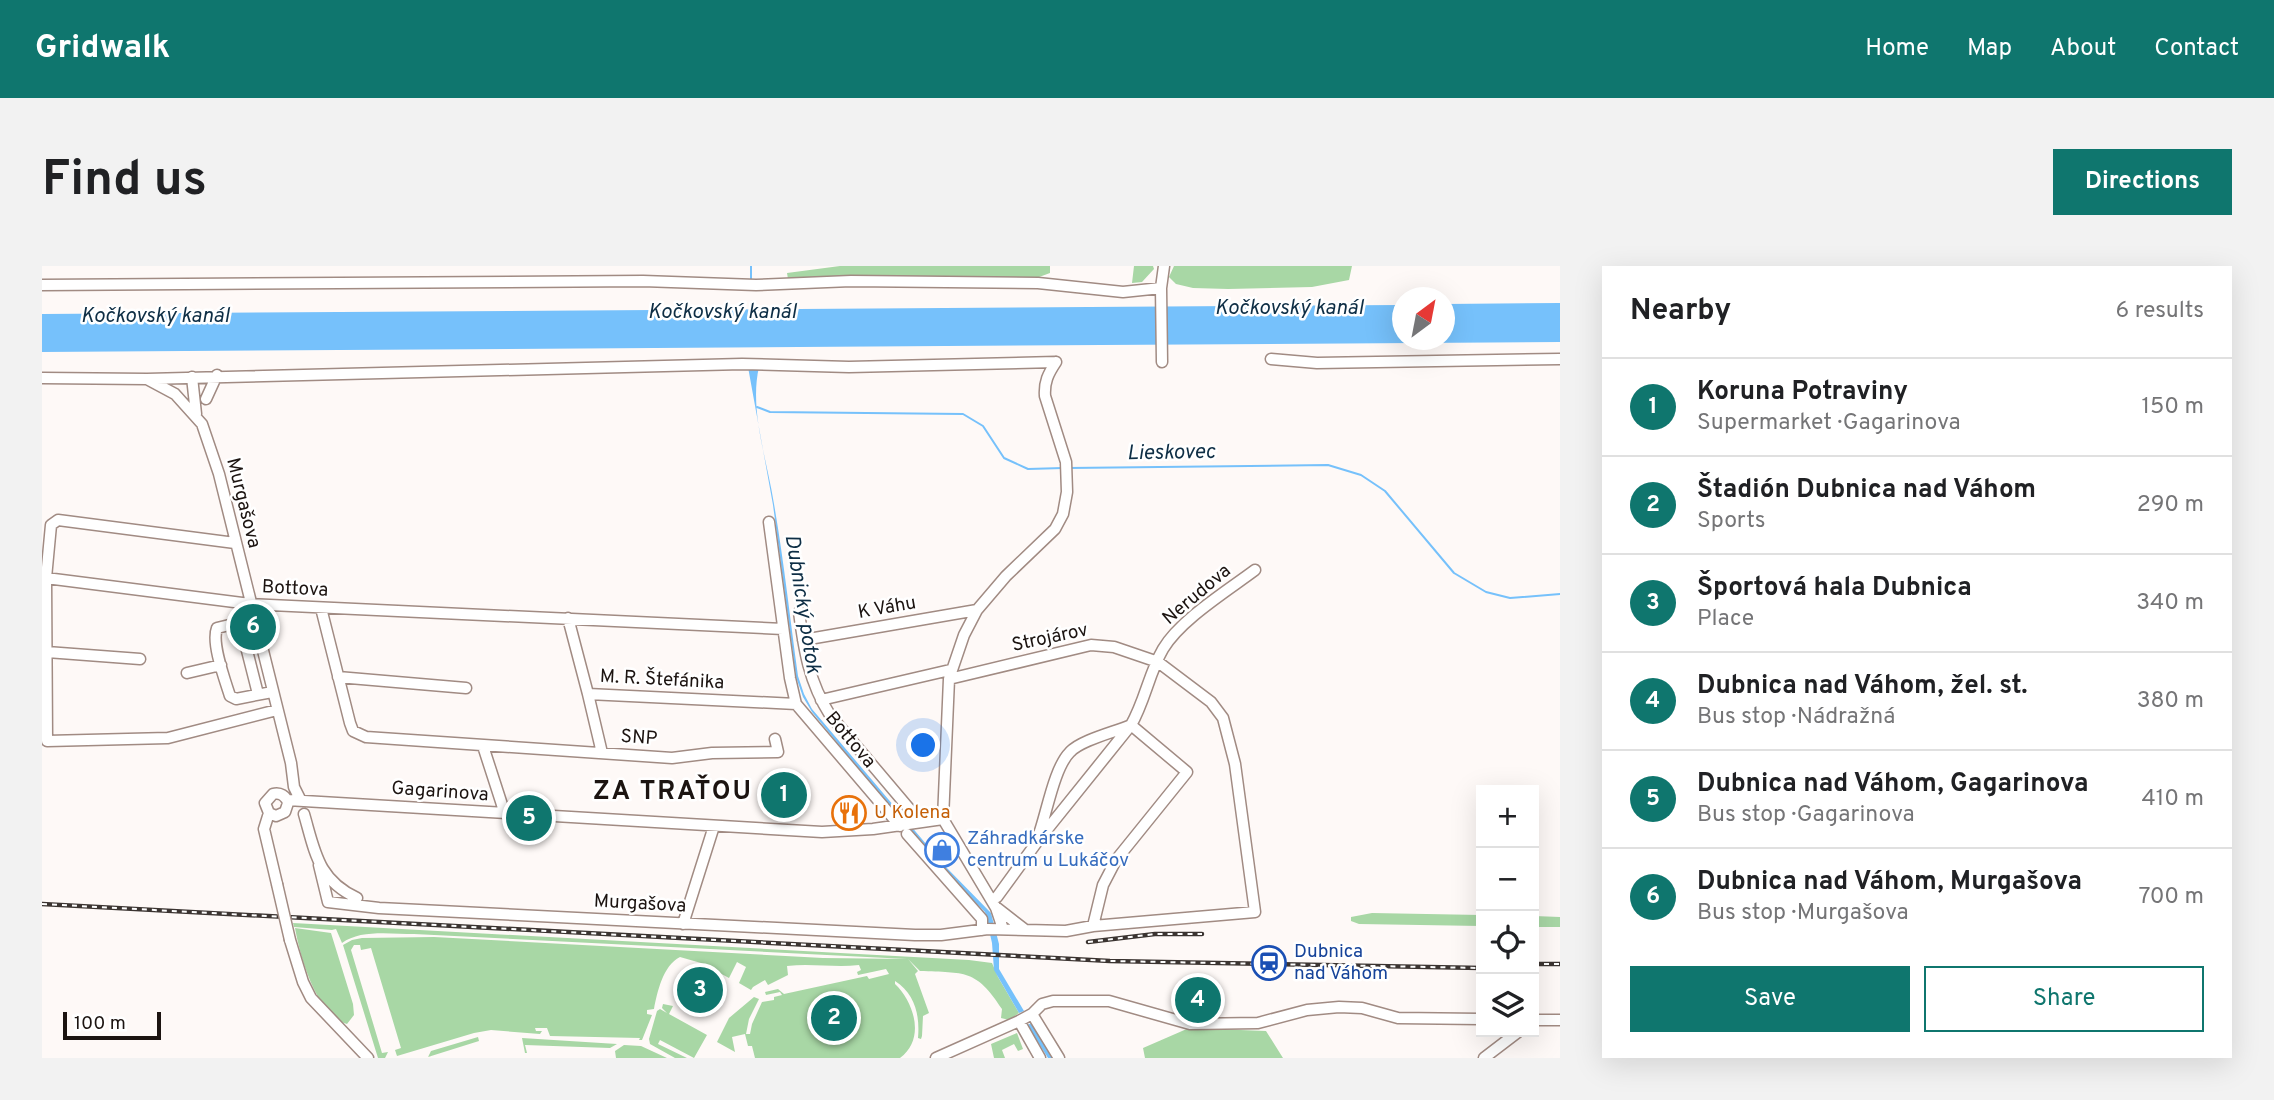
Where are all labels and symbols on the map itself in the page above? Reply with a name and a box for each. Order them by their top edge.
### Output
north arrow [1392,287,1455,350]
water label: Kočkovský kanál [1215,295,1365,322]
water label: Kočkovský kanál [648,299,798,326]
water label: Kočkovský kanál [81,303,231,330]
water label: Lieskovec [1127,439,1216,467]
street label: Murgašova [220,455,266,551]
water label: Dubnický potok [778,533,826,676]
street label: Nerudova [1158,559,1236,631]
street label: Bottova [261,575,329,603]
street label: K Váhu [856,591,918,625]
pin: 6 [230,601,276,653]
street label: Strojárov [1010,618,1090,658]
street label: M. R. Štefánika [599,664,725,695]
street label: Bottova [819,707,881,773]
street label: SNP [620,725,658,751]
your location [906,728,940,762]
pin: 1 [761,769,807,821]
district label: ZA TRAŤOU [593,774,753,809]
street label: Gagarinova [391,777,489,807]
pin: 5 [506,792,552,844]
restaurant icon: U Kolena [830,794,868,832]
place label: U Kolena [874,801,950,825]
place label: Záhradkárske centrum u Lukáčov [967,827,1129,873]
shop icon: Záhradkárske centrum u Lukáčov [923,831,961,869]
street label: Murgašova [593,890,687,918]
place label: Dubnica nad Váhom [1294,940,1388,986]
station icon: Dubnica nad Váhom [1250,944,1288,982]
pin: 3 [677,964,723,1016]
pin: 4 [1175,974,1221,1026]
pin: 2 [811,992,857,1044]
scale bar [63,1009,161,1041]

